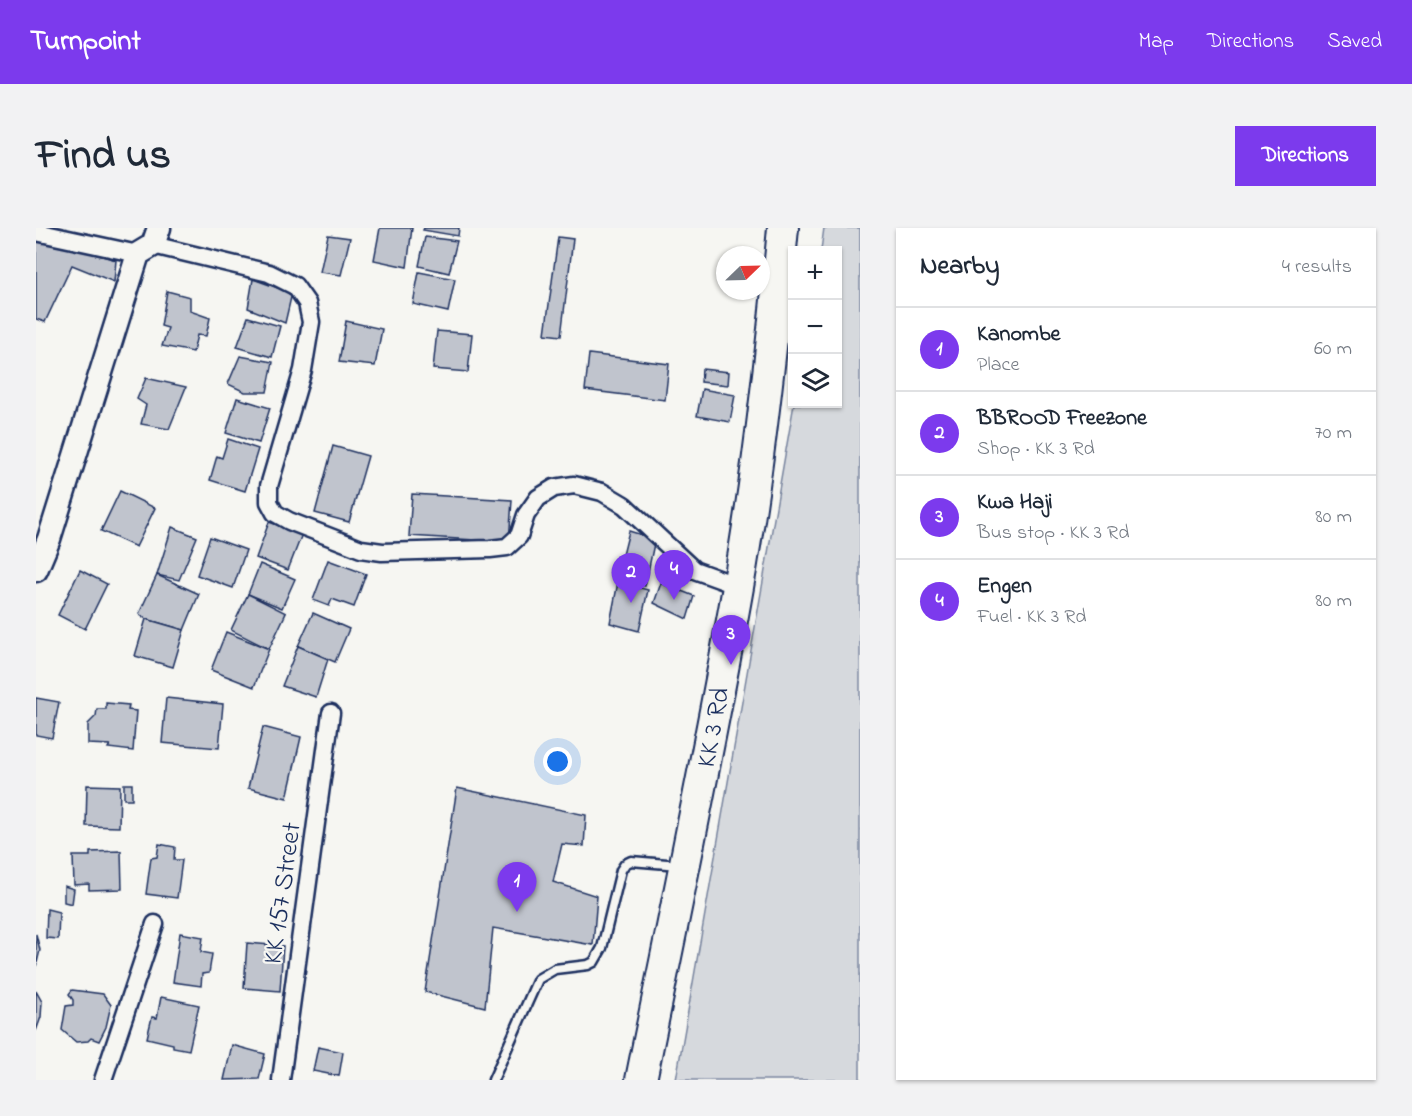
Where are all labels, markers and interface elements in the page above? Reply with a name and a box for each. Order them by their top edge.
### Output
text: Turnpoint [30,22,141,63]
text: Map [1138,27,1174,57]
text: Directions [1207,27,1294,57]
text: Saved [1327,27,1382,57]
text: Find us [36,126,171,187]
button: Directions [1235,126,1376,186]
north arrow [716,246,770,300]
map controls [788,246,842,408]
button: + [788,246,842,300]
text: Nearby [920,248,999,286]
text: 4 results [1282,253,1352,282]
button: − [788,300,842,354]
text: Kanombe [977,319,1060,351]
text: 1 [936,335,943,364]
text: 60 m [1314,335,1352,364]
text: Place [977,351,1019,380]
button: layers [788,354,842,408]
text: BBROOD Freezone [977,403,1147,435]
text: 2 [935,419,944,448]
text: 70 m [1315,419,1352,448]
text: Shop · KK 3 Rd [977,435,1095,464]
text: Kwa Haji [977,487,1053,519]
text: 3 [935,503,944,532]
text: 80 m [1315,503,1352,532]
text: Bus stop · KK 3 Rd [977,519,1129,548]
pin: 4 [654,550,694,600]
pin: 2 [612,554,650,603]
text: Engen [977,571,1032,603]
text: 4 [935,587,944,616]
text: 80 m [1315,587,1352,616]
text: Fuel · KK 3 Rd [977,603,1086,632]
pin: 3 [712,616,750,665]
street label: KK 3 Rd [688,684,741,771]
your location [543,747,572,776]
street label: KK 157 Street [254,820,313,967]
pin: 1 [498,862,536,912]

